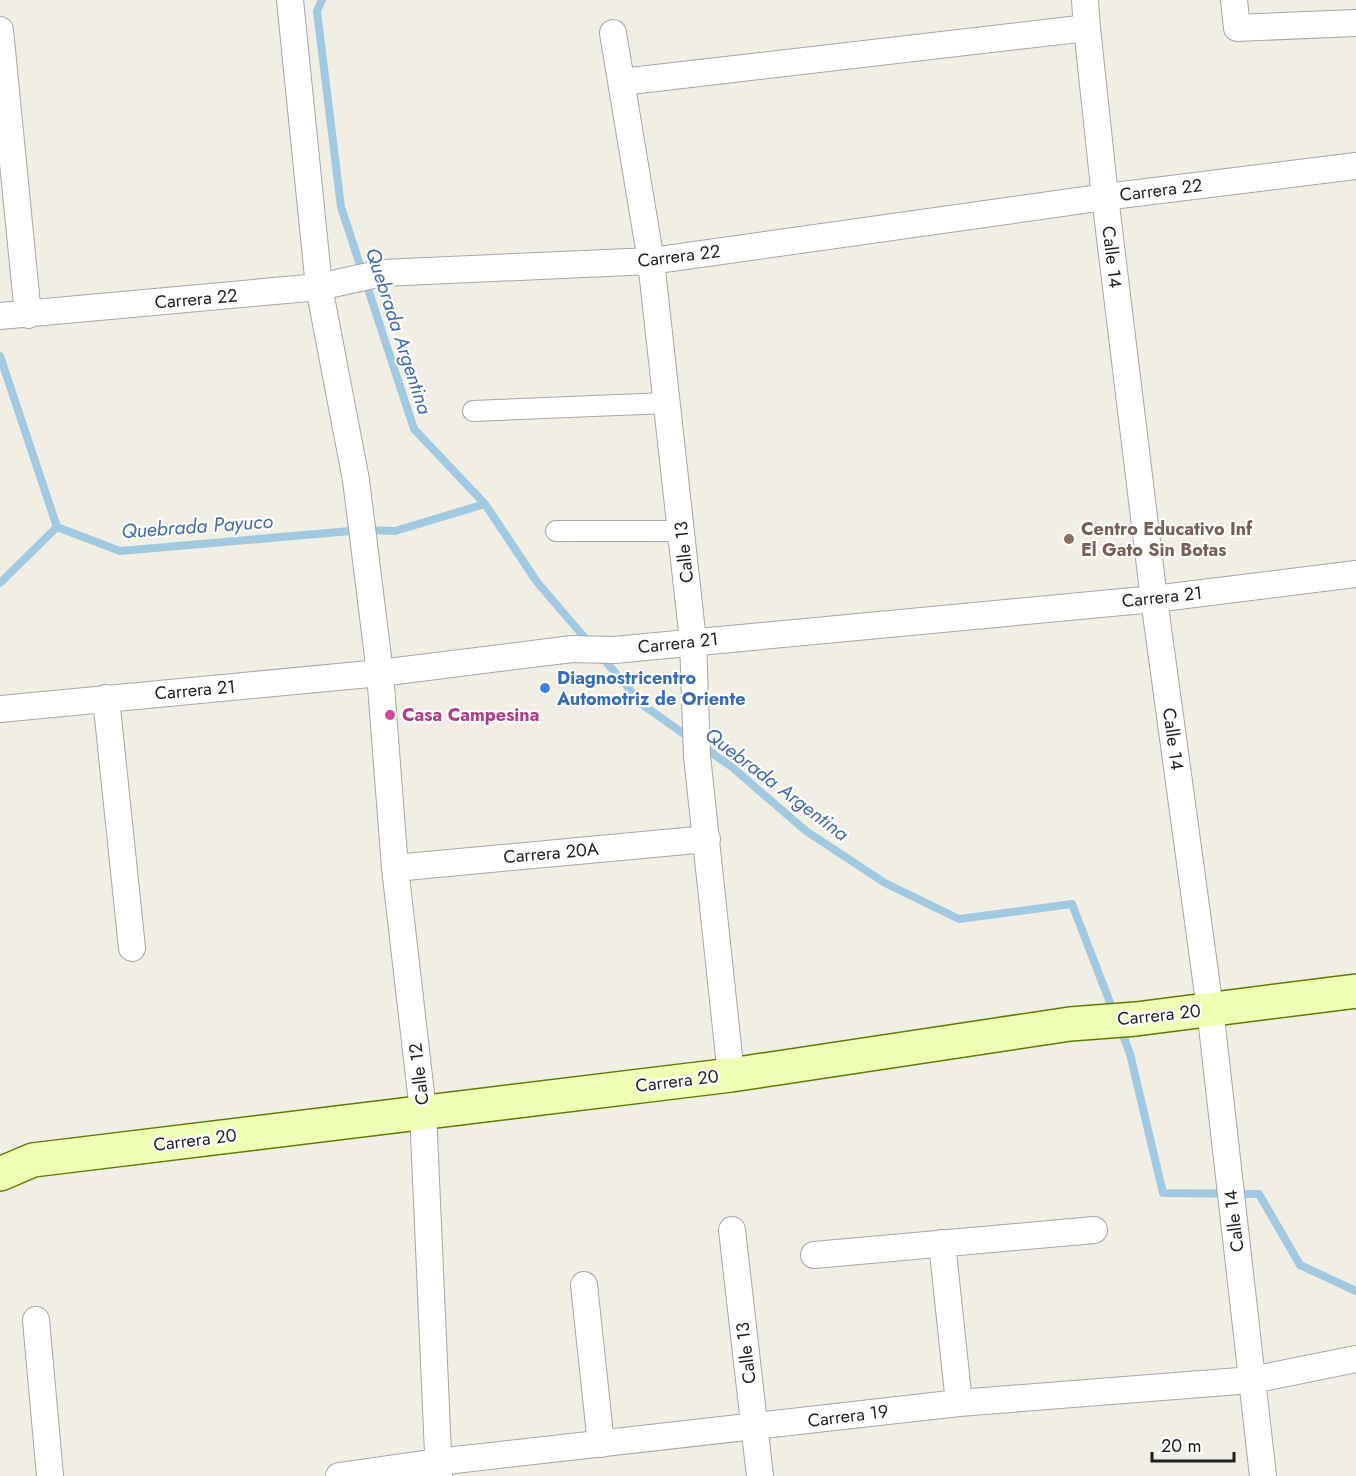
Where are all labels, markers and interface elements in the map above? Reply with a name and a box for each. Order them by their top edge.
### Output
street label: Carrera 22 [1118,172,1204,208]
street label: Calle 14 [1095,224,1129,290]
street label: Carrera 22 [636,238,722,274]
water label: Quebrada Argentina [358,244,439,418]
street label: Carrera 22 [153,282,239,316]
water label: Quebrada Payuco [120,507,274,546]
place label: Centro Educativo Inf El Gato Sin Botas [1081,516,1253,563]
street label: Calle 13 [668,520,700,584]
marker: Centro Educativo Inf El Gato Sin Botas [1062,532,1076,546]
street label: Carrera 21 [1120,580,1204,614]
street label: Carrera 21 [636,626,720,660]
place label: Diagnostricentro Automotriz de Oriente [556,665,746,712]
street label: Carrera 21 [154,674,236,706]
marker: Diagnostricentro Automotriz de Oriente [538,681,552,695]
place label: Casa Campesina [402,702,539,728]
street label: Calle 14 [1156,706,1190,772]
marker: Casa Campesina [383,708,397,722]
water label: Quebrada Argentina [699,721,855,848]
street label: Carrera 20A [502,836,600,870]
street label: Carrera 20 [1116,998,1202,1032]
street label: Calle 12 [402,1042,436,1106]
street label: Carrera 20 [634,1063,720,1099]
street label: Carrera 20 [152,1122,238,1158]
street label: Calle 14 [1217,1188,1251,1254]
street label: Calle 13 [729,1321,763,1385]
street label: Carrera 19 [806,1398,890,1434]
scale bar [1152,1425,1234,1463]
text: 20 m [1161,1433,1201,1459]

